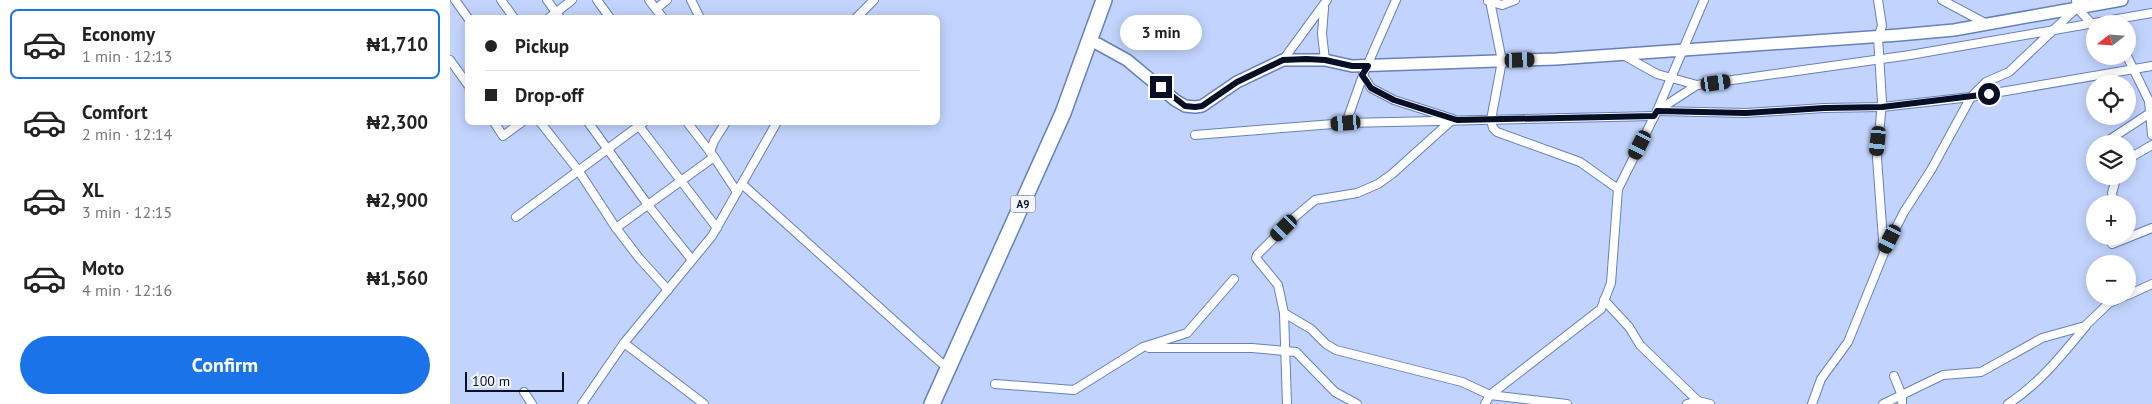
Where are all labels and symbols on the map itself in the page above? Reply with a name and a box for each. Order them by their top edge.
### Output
callout: 3 min [1120,14,1202,49]
north arrow [2086,15,2136,65]
car [1504,52,1535,68]
car [1700,73,1731,93]
route end [1150,76,1172,98]
route start [1978,83,2000,105]
car [1330,114,1361,132]
car [1868,125,1887,157]
car [1626,128,1653,162]
road number: A9 [1010,195,1036,212]
car [1268,212,1299,244]
car [1876,222,1903,256]
scale bar [465,369,564,392]

